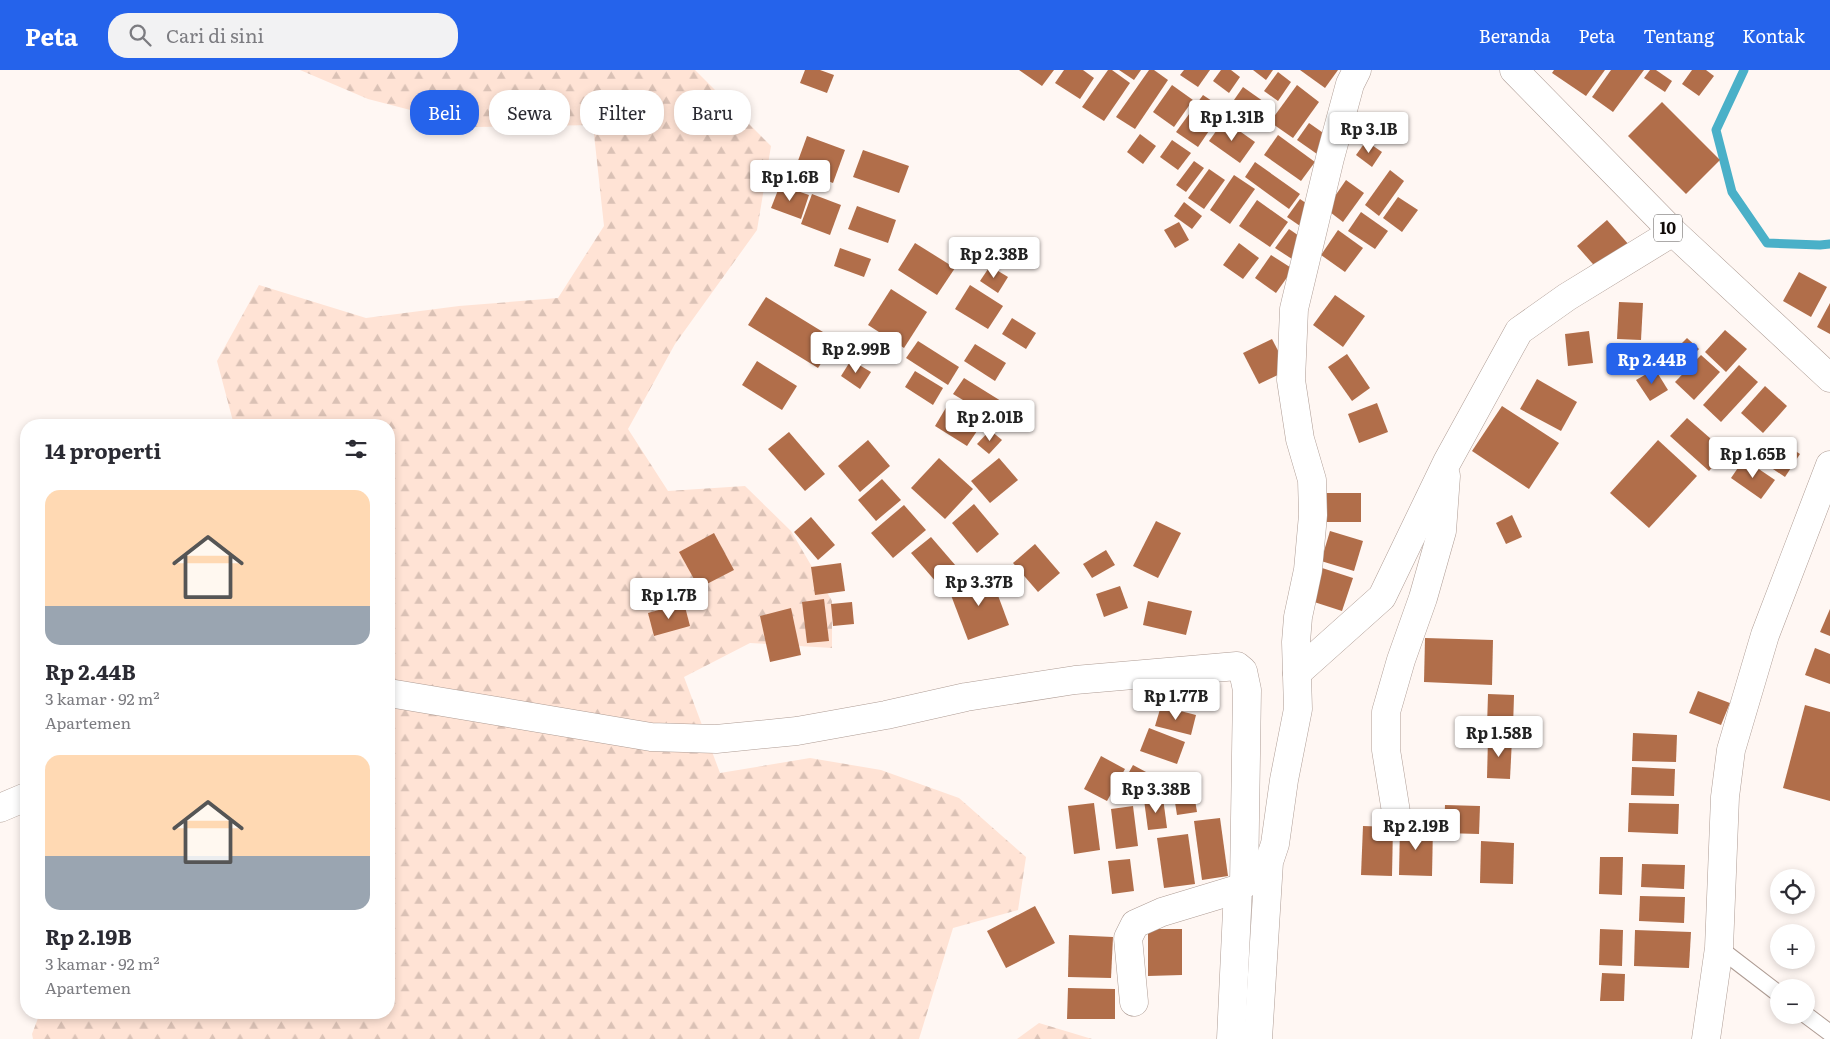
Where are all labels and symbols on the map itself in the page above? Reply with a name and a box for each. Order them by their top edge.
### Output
pin: Rp 1.31B [1180,100,1284,142]
pin: Rp 3.1B [1323,112,1415,154]
pin: Rp 1.6B [744,160,836,202]
road number: 10 [1654,214,1682,242]
pin: Rp 2.38B [942,236,1046,279]
pin: Rp 2.99B [804,332,908,374]
pin: Rp 2.44B [1600,342,1704,385]
pin: Rp 2.01B [938,400,1042,442]
pin: Rp 1.65B [1701,436,1805,479]
pin: Rp 3.37B [927,564,1031,607]
pin: Rp 1.7B [623,578,715,620]
pin: Rp 1.77B [1124,678,1228,721]
pin: Rp 1.58B [1447,716,1551,758]
pin: Rp 3.38B [1104,772,1208,814]
pin: Rp 2.19B [1364,808,1468,851]

